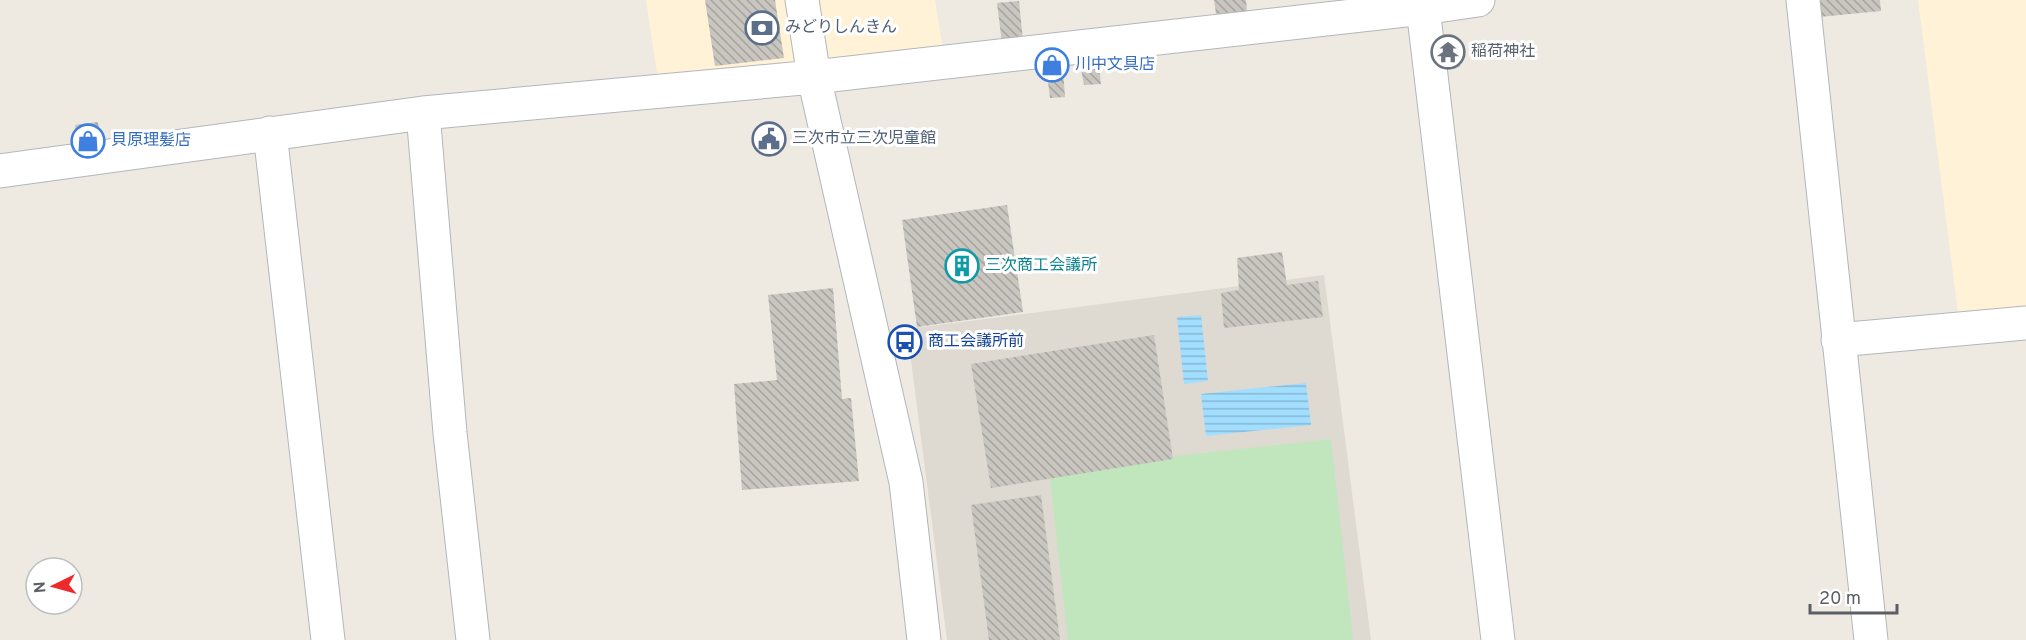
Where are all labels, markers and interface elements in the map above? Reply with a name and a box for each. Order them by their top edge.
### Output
bank icon: みどりしんきん [744,10,780,46]
place label: みどりしんきん [785,18,897,38]
temple icon: 稲荷神社 [1430,34,1466,70]
place label: 稲荷神社 [1471,42,1535,62]
shop icon: 川中文具店 [1034,47,1070,83]
place label: 川中文具店 [1075,55,1155,75]
public building icon: 三次市立三次児童館 [751,121,787,157]
shop icon: 貝原理髪店 [70,123,106,159]
place label: 三次市立三次児童館 [792,129,936,149]
place label: 貝原理髪店 [111,131,191,151]
building icon: 三次商工会議所 [944,248,980,284]
place label: 三次商工会議所 [985,256,1097,276]
bus stop icon: 商工会議所前 [887,324,923,360]
place label: 商工会議所前 [928,332,1024,352]
north arrow [24,556,84,616]
scale bar [1810,577,1897,615]
text: N [31,581,52,594]
text: 20 m [1819,588,1861,611]

